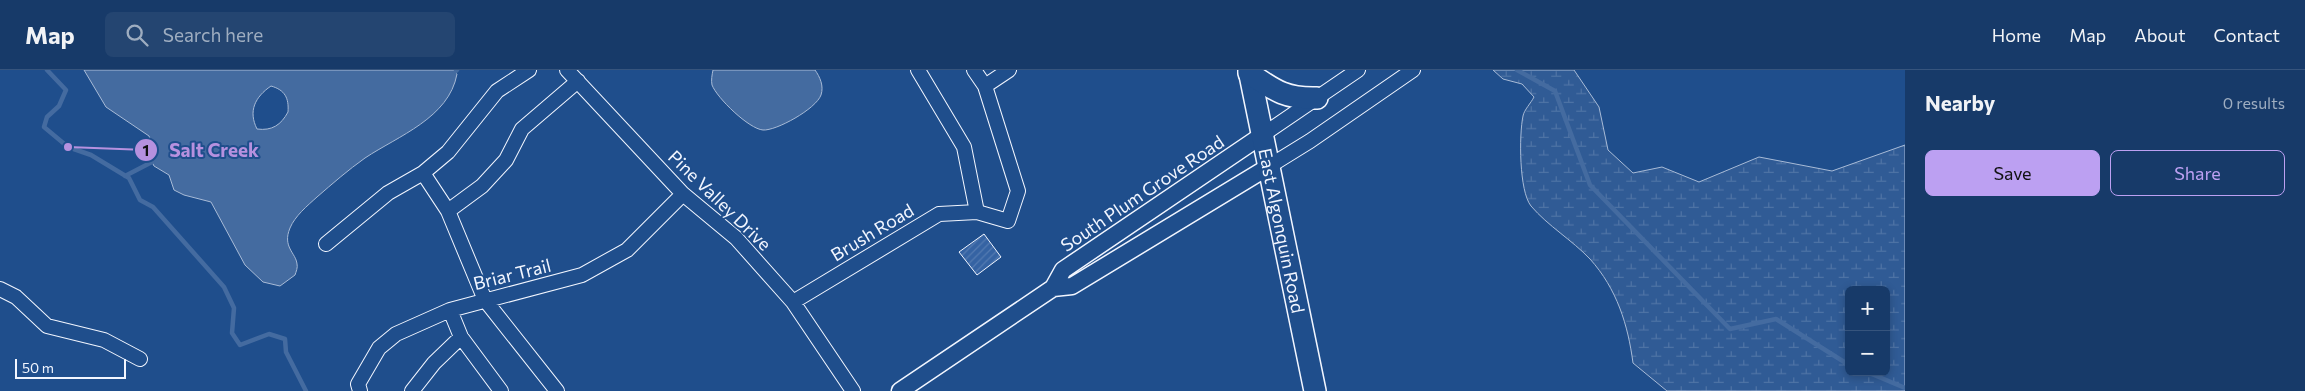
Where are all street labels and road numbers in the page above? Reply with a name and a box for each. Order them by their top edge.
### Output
street label: South Plum Grove Road [1056,130,1228,256]
street label: Pine Valley Drive [664,145,776,255]
street label: East Algonquin Road [1254,146,1310,315]
street label: Brush Road [827,199,917,265]
street label: Briar Trail [471,254,553,294]

